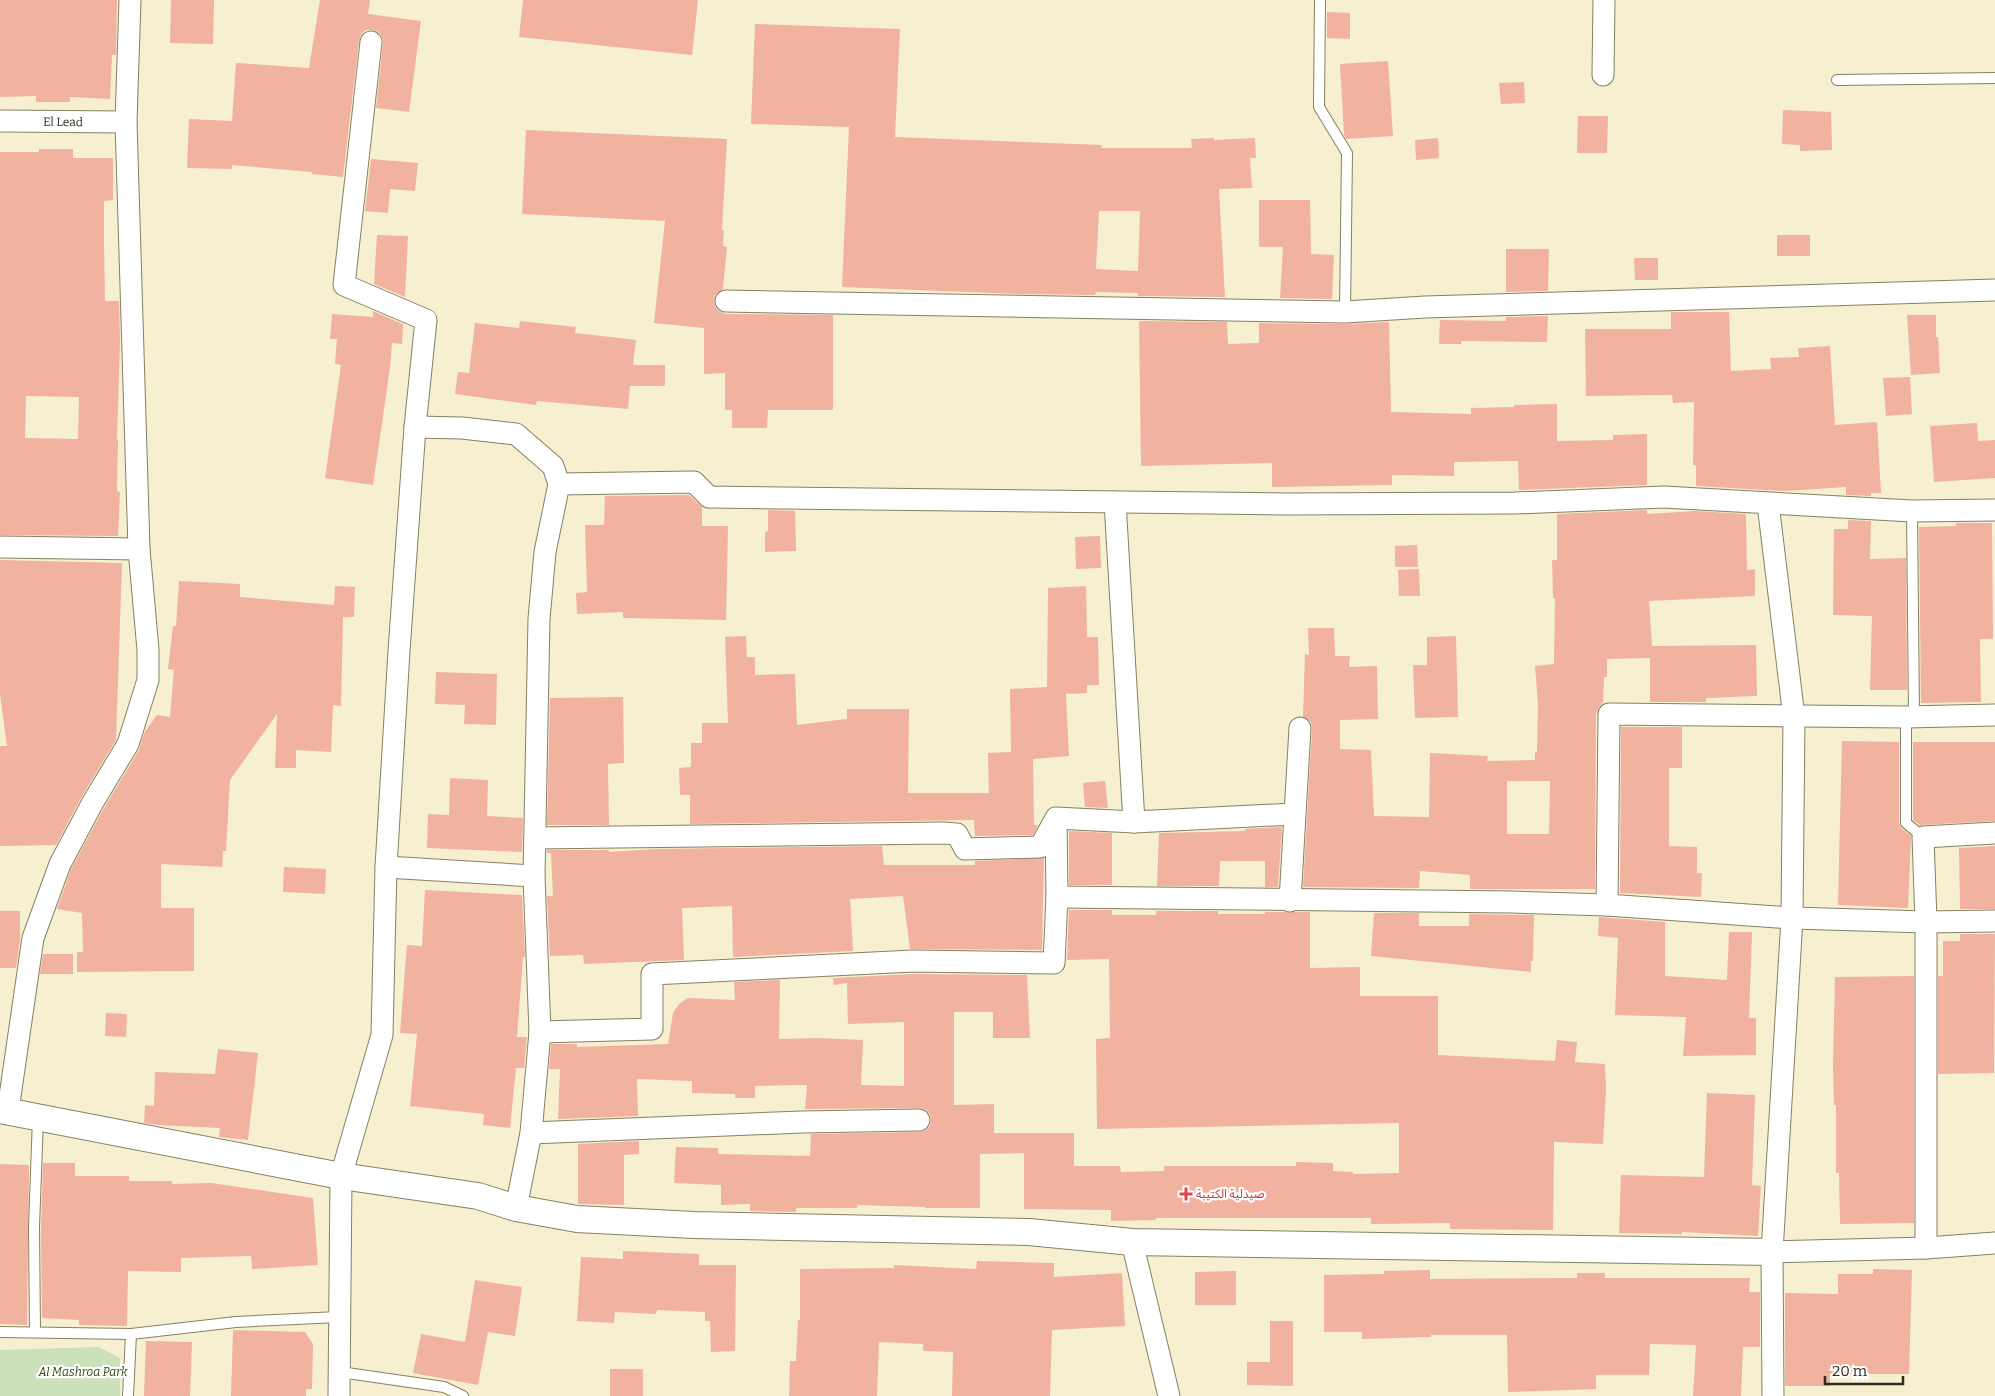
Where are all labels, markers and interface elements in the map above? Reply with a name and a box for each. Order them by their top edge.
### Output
street label: El Lead [43,115,83,129]
place label: صيدلية الكتيبة [1196,1187,1265,1201]
marker: صيدلية الكتيبة [1180,1188,1192,1200]
scale bar [1825,1354,1902,1386]
text: 20 m [1832,1362,1868,1380]
park label: Al Mashroa Park [37,1365,128,1379]

